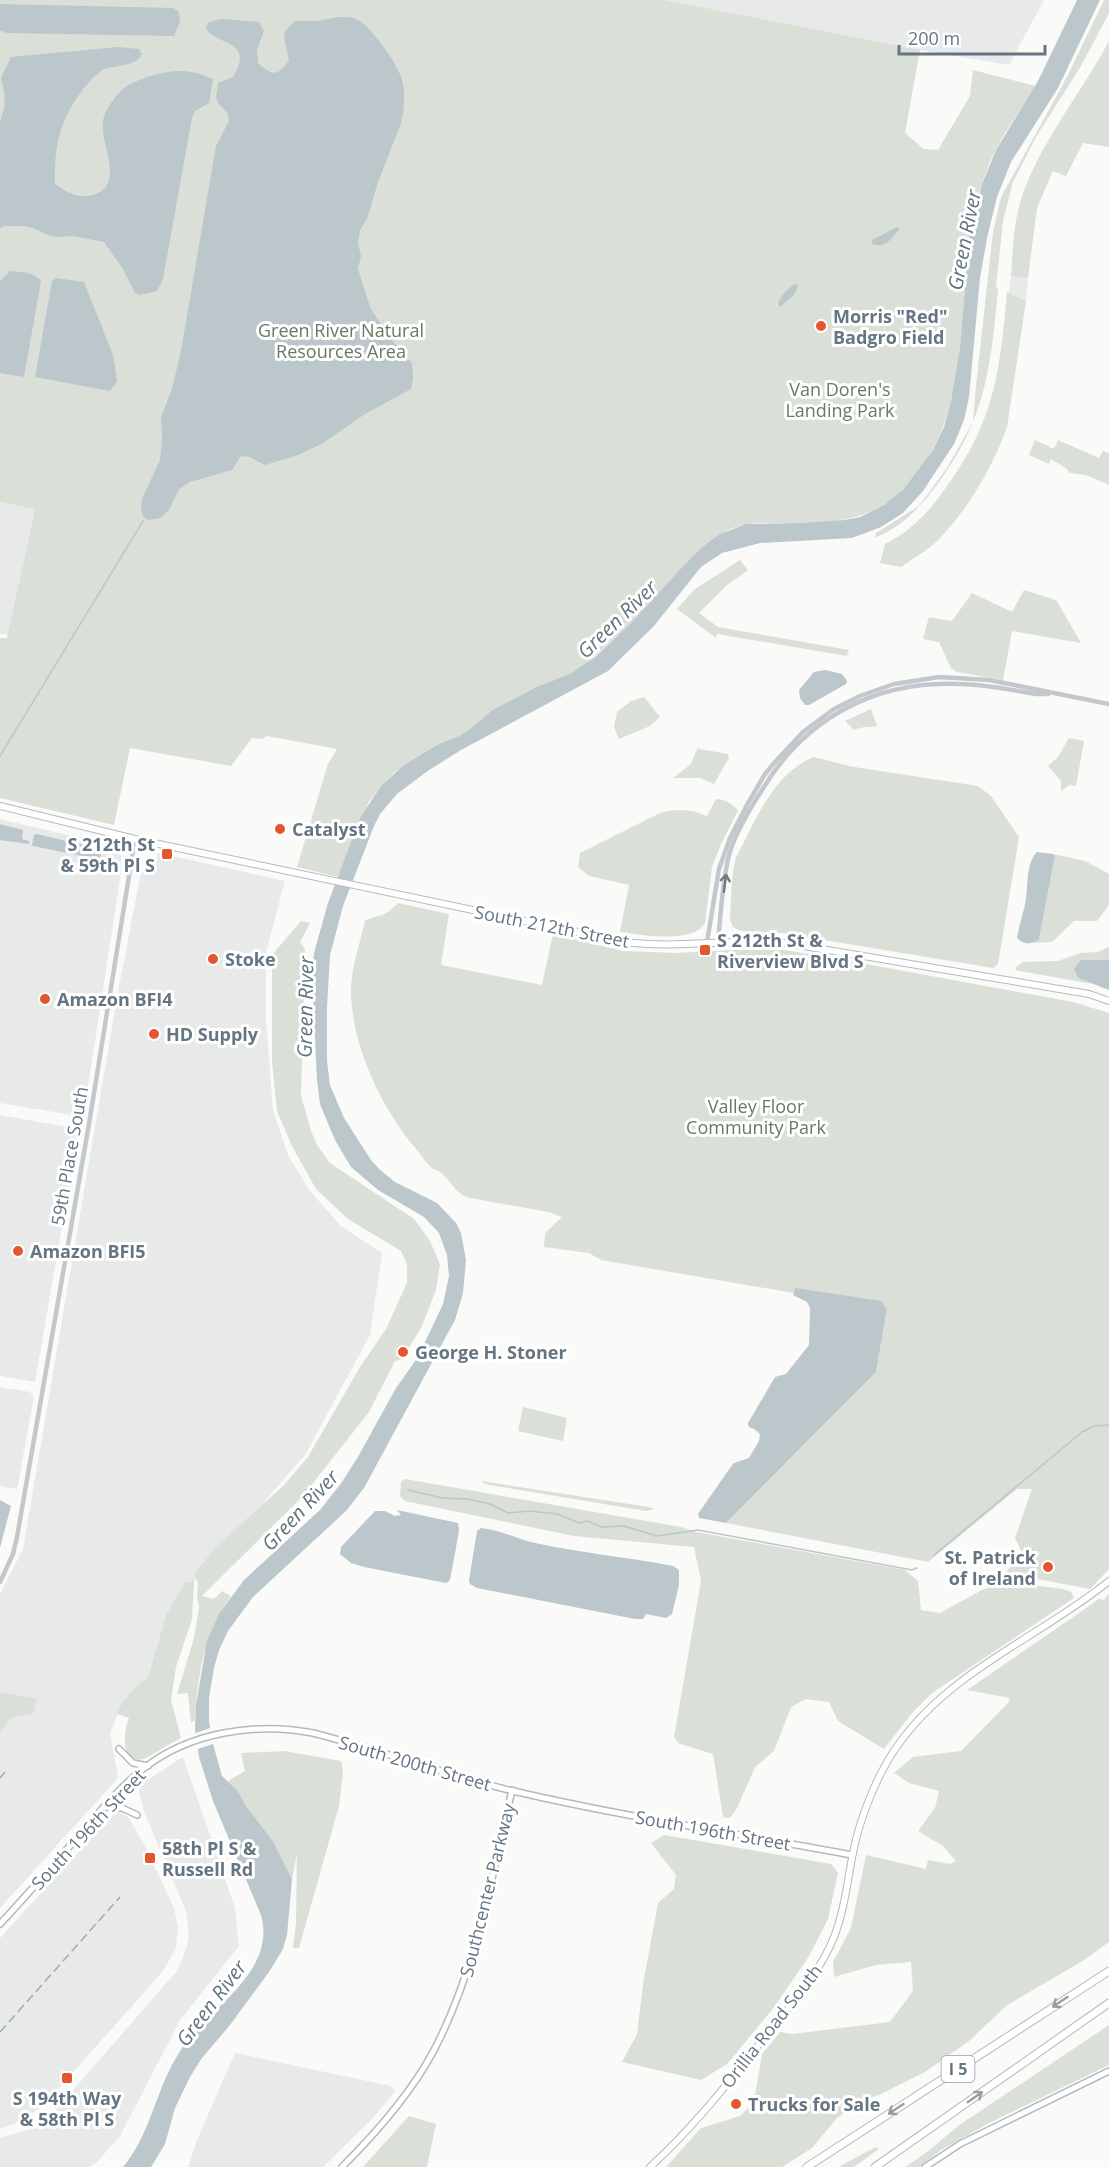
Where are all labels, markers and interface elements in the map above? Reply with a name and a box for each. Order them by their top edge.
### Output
scale bar [899,18,1044,56]
text: 200 m [908,26,960,50]
water label: Green River [941,186,987,292]
place label: Morris "Red" Badgro Field [833,304,948,349]
park label: Green River Natural Resources Area [258,318,424,363]
marker: Morris "Red" Badgro Field [814,319,828,333]
park label: Van Doren's Landing Park [785,377,895,422]
water label: Green River [571,573,664,664]
place label: Catalyst [292,817,366,841]
marker: Catalyst [273,822,287,836]
place label: S 212th St & 59th Pl S [61,832,155,877]
marker: S 212th St & 59th Pl S [160,847,174,861]
one-way arrow [720,874,731,894]
street label: South 212th Street [473,899,631,953]
place label: S 212th St & Riverview Blvd S [717,928,864,973]
marker: S 212th St & Riverview Blvd S [698,943,712,957]
place label: Stoke [225,947,276,971]
marker: Stoke [206,952,220,966]
water label: Green River [291,955,319,1058]
place label: Amazon BFI4 [57,987,173,1011]
marker: Amazon BFI4 [38,992,52,1006]
place label: HD Supply [166,1022,259,1046]
marker: HD Supply [147,1027,161,1041]
street label: 59th Place South [45,1085,93,1227]
park label: Valley Floor Community Park [686,1094,826,1139]
place label: Amazon BFI5 [30,1239,146,1263]
marker: Amazon BFI5 [11,1244,25,1258]
place label: George H. Stoner [415,1340,567,1364]
marker: George H. Stoner [396,1345,410,1359]
water label: Green River [255,1463,345,1556]
place label: St. Patrick of Ireland [944,1545,1037,1590]
marker: St. Patrick of Ireland [1041,1560,1055,1574]
street label: South 200th Street [336,1730,494,1796]
street label: South 196th Street [26,1763,150,1895]
street label: Southcenter Parkway [454,1800,520,1979]
street label: South 196th Street [634,1805,792,1855]
place label: 58th Pl S & Russell Rd [162,1836,257,1881]
marker: 58th Pl S & Russell Rd [143,1851,157,1865]
water label: Green River [170,1953,253,2052]
street label: Orillia Road South [715,1959,827,2093]
one-way arrow [1052,1997,1069,2009]
road number: I 5 [942,2056,974,2082]
marker: S 194th Way & 58th Pl S [60,2071,74,2085]
place label: S 194th Way & 58th Pl S [13,2086,122,2131]
one-way arrow [966,2091,982,2103]
place label: Trucks for Sale [748,2092,880,2116]
marker: Trucks for Sale [729,2097,743,2111]
one-way arrow [889,2103,905,2115]

